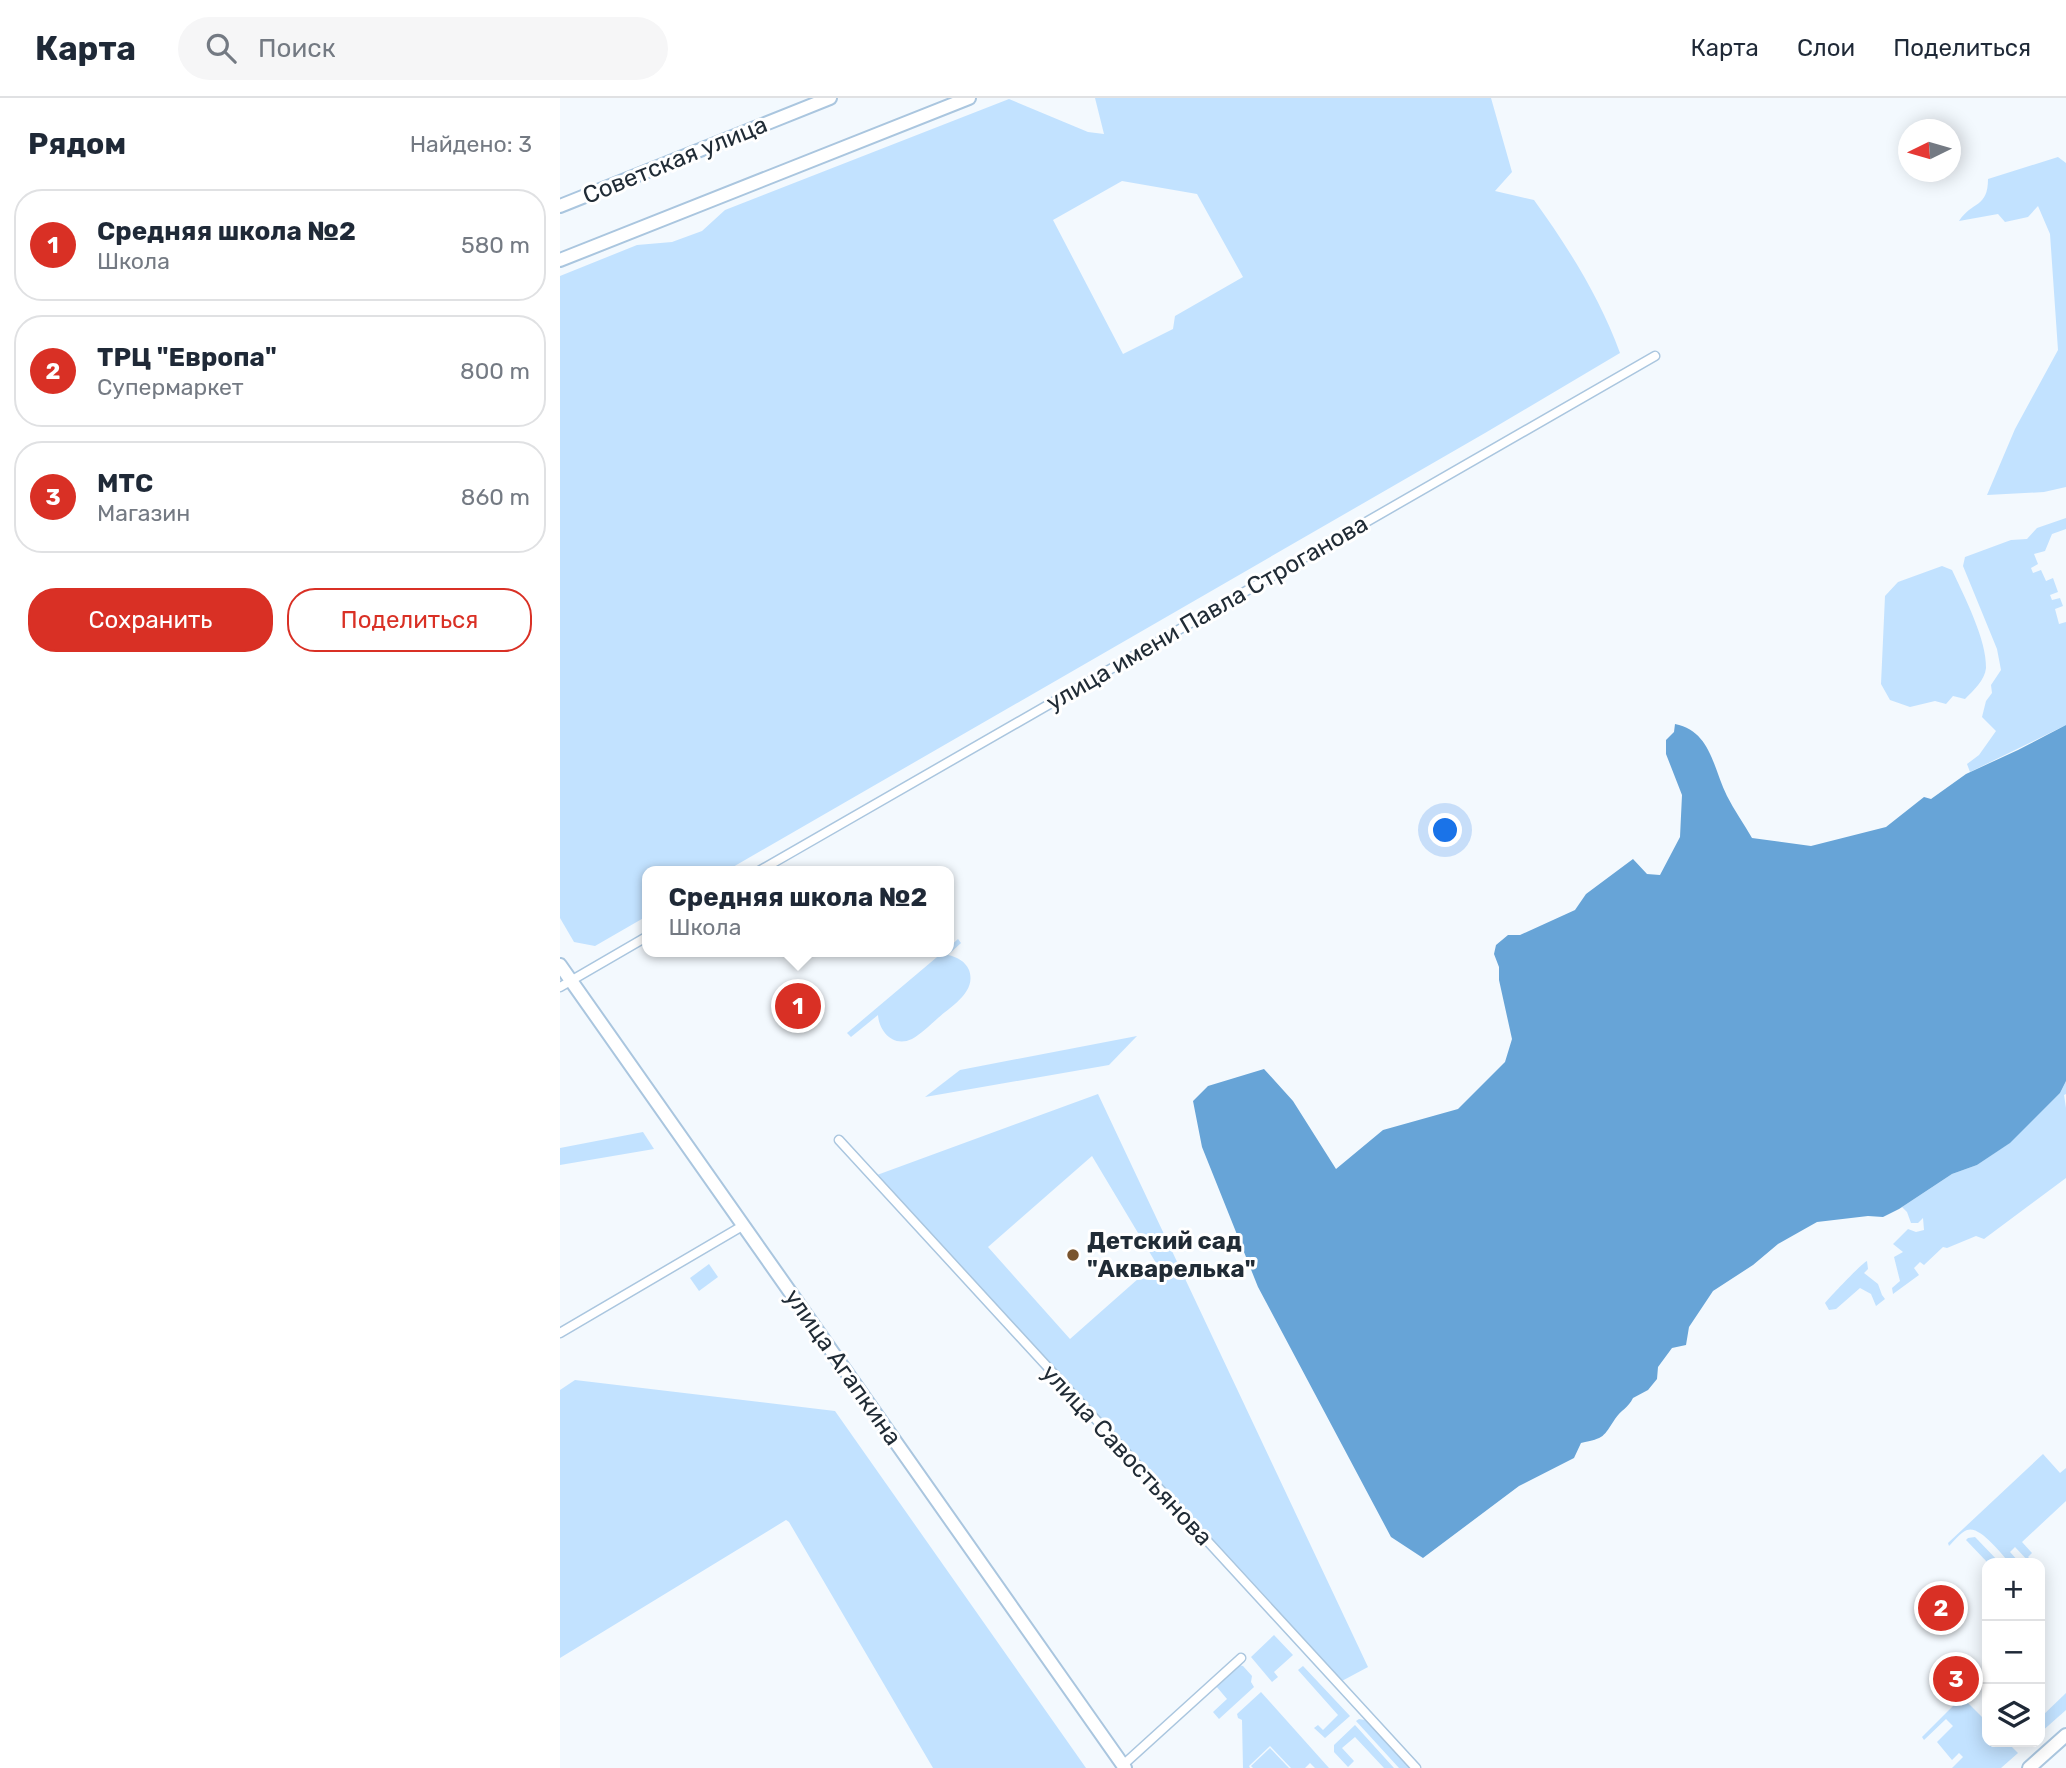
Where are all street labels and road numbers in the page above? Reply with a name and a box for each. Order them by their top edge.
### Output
street label: Советская улица [579,110,771,210]
street label: улица имени Павла Строганова [1041,509,1373,717]
street label: улица Агапкина [779,1284,907,1450]
street label: улица Савостьянова [1036,1359,1218,1551]

